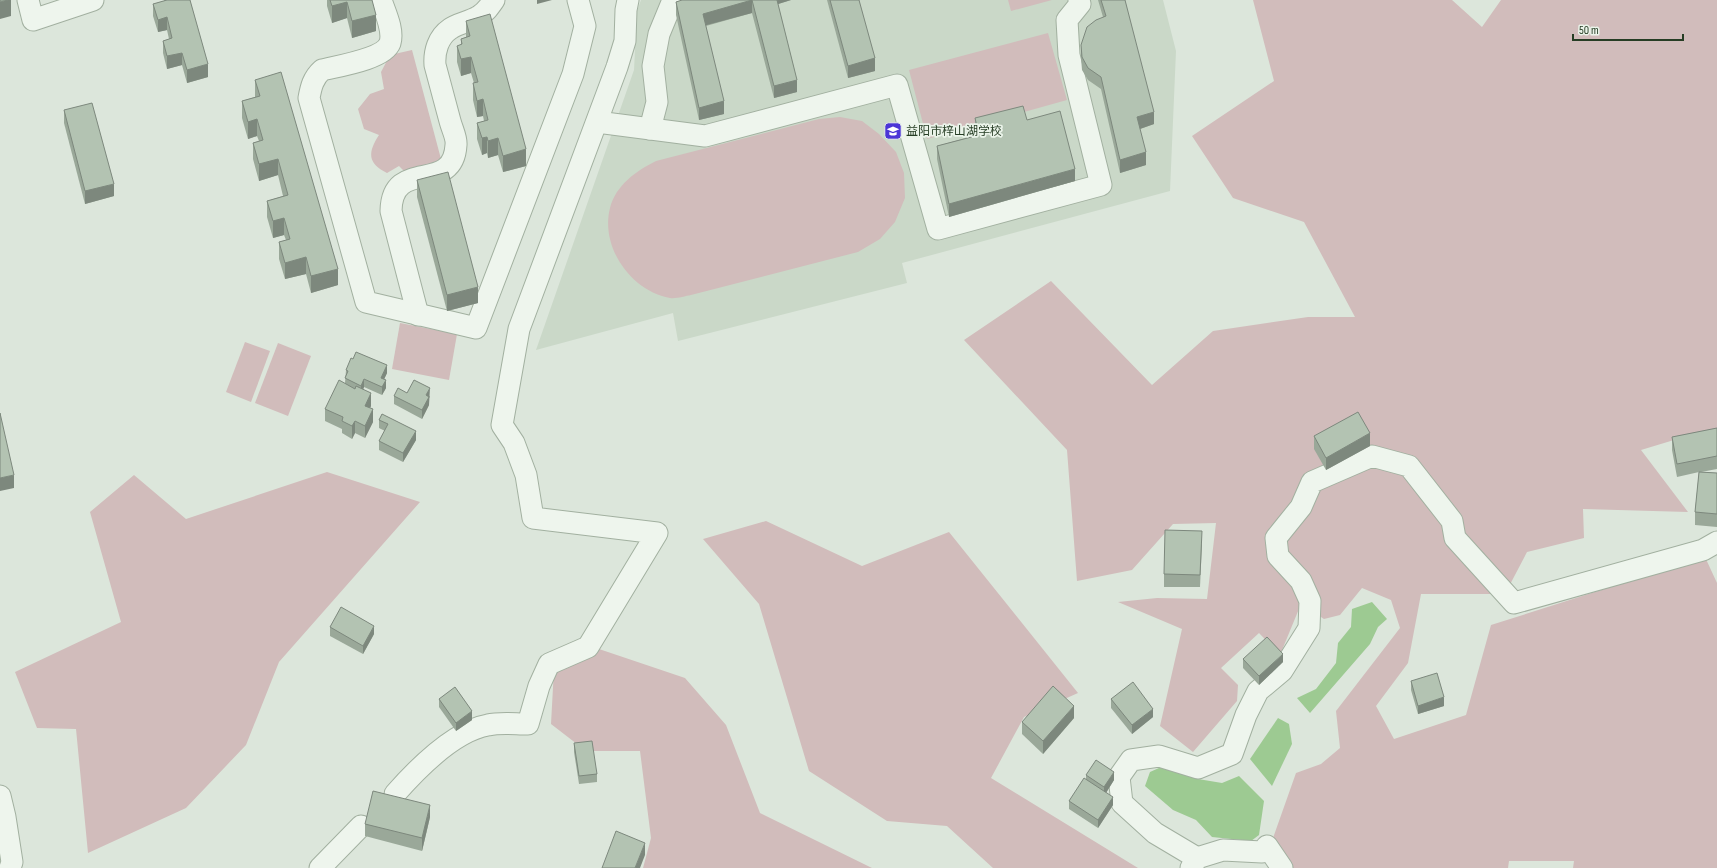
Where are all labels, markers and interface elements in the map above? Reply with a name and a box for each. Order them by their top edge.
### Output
scale bar [1573,16,1683,42]
text: 50 m [1579,23,1599,38]
school or university icon: 益阳市梓山湖学校 [883,121,903,141]
place label: 益阳市梓山湖学校 [906,124,1002,139]

